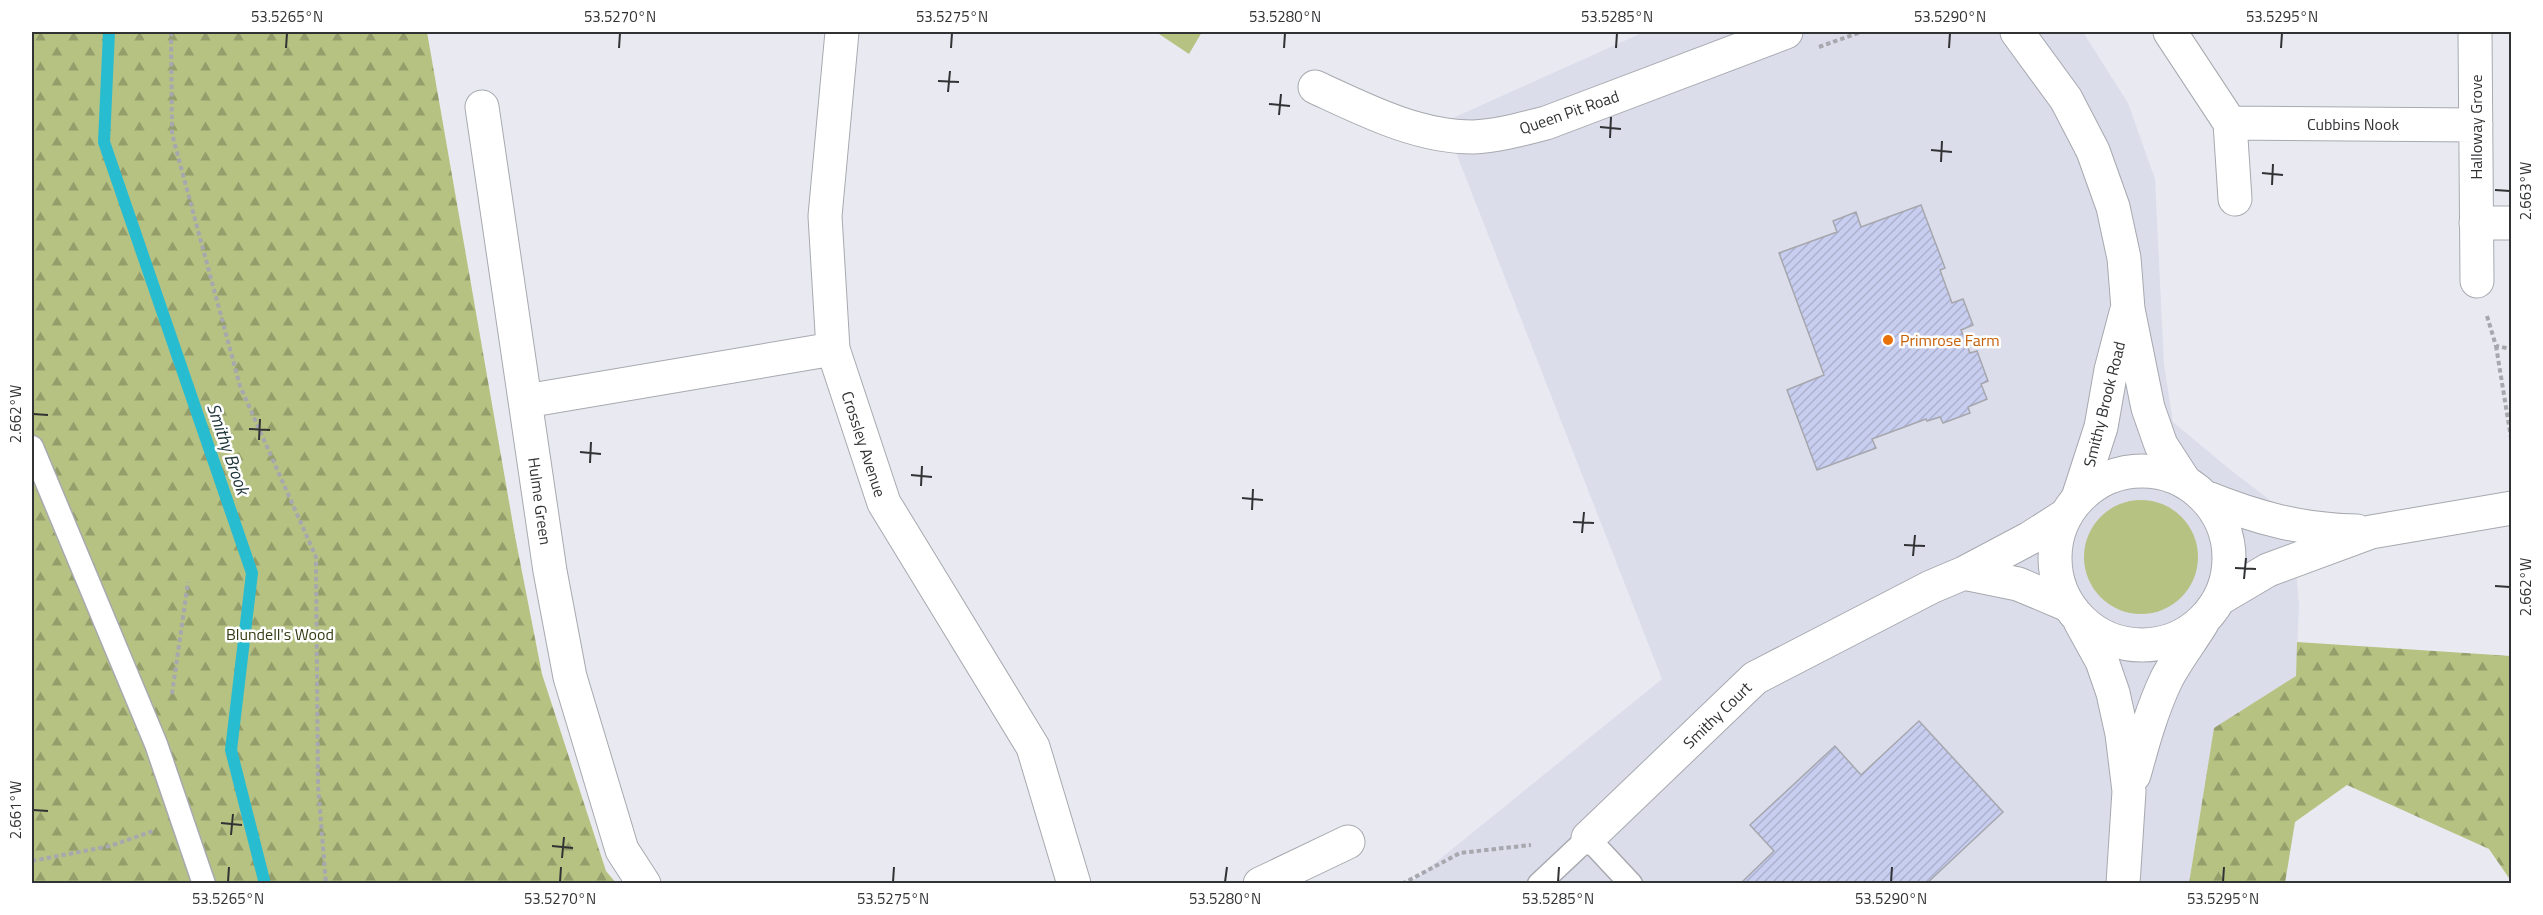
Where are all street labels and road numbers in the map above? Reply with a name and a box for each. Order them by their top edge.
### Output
street label: Halloway Grove [2464,74,2488,180]
street label: Queen Pit Road [1516,84,1622,140]
street label: Cubbins Nook [2307,112,2399,136]
street label: Smithy Brook Road [2077,339,2131,469]
street label: Crossley Avenue [836,388,892,500]
street label: Hulme Green [522,456,558,546]
street label: Smithy Court [1677,676,1757,754]

